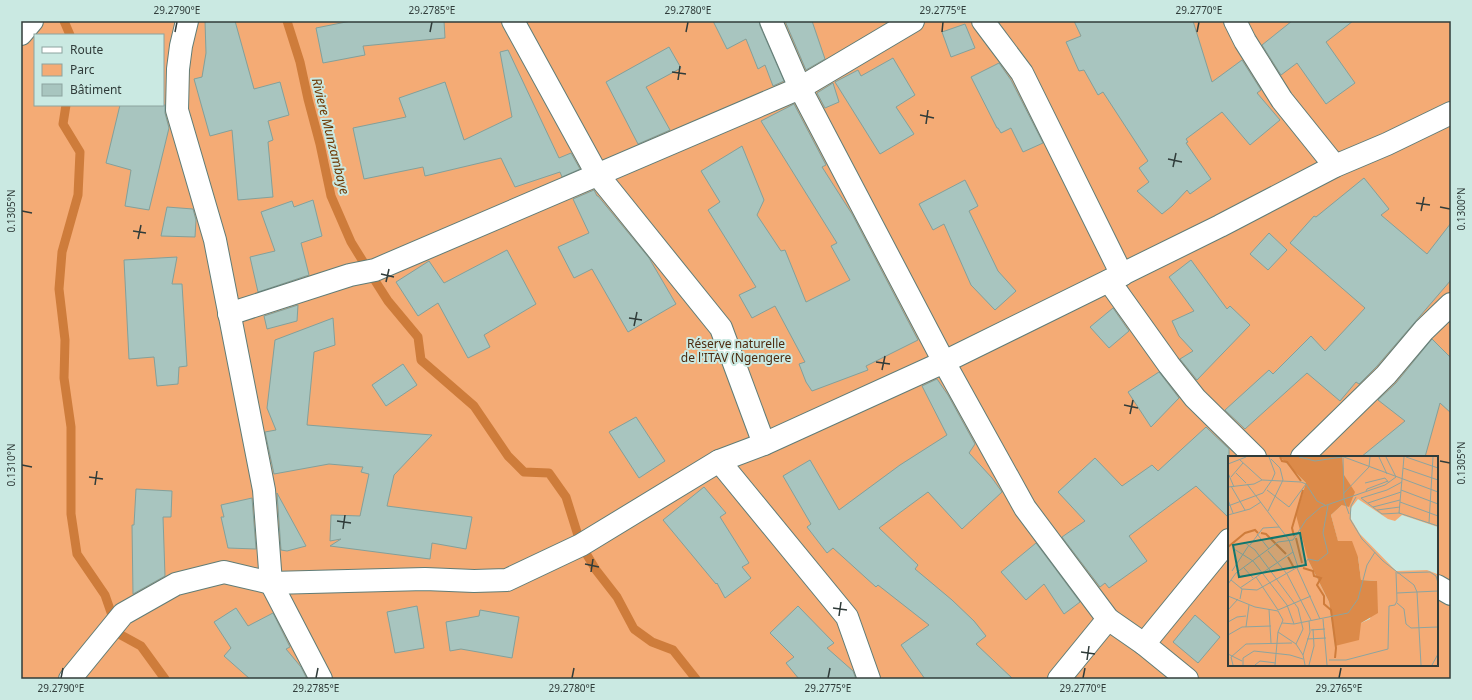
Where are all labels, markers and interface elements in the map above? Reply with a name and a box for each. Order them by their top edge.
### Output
text: 29.2790°E [154,3,200,17]
text: 29.2785°E [409,3,455,17]
text: 29.2780°E [665,3,711,17]
text: 29.2775°E [920,3,966,17]
text: 29.2770°E [1176,3,1222,17]
legend [34,34,164,106]
text: Route [70,41,103,58]
text: Parc [70,61,95,78]
water label: Riviere Munzambaye [308,76,354,197]
text: Bâtiment [70,81,122,98]
text: 0.1300°N [1454,187,1468,231]
text: 0.1305°N [4,189,18,233]
park label: Réserve naturelle de l'ITAV (Ngengere [681,335,791,366]
text: 0.1305°N [1454,441,1468,485]
text: 0.1310°N [4,443,18,487]
inset map [1228,456,1438,666]
text: 29.2790°E [38,681,84,695]
text: 29.2785°E [293,681,339,695]
text: 29.2780°E [549,681,595,695]
text: 29.2775°E [805,681,851,695]
text: 29.2770°E [1060,681,1106,695]
text: 29.2765°E [1316,681,1362,695]

